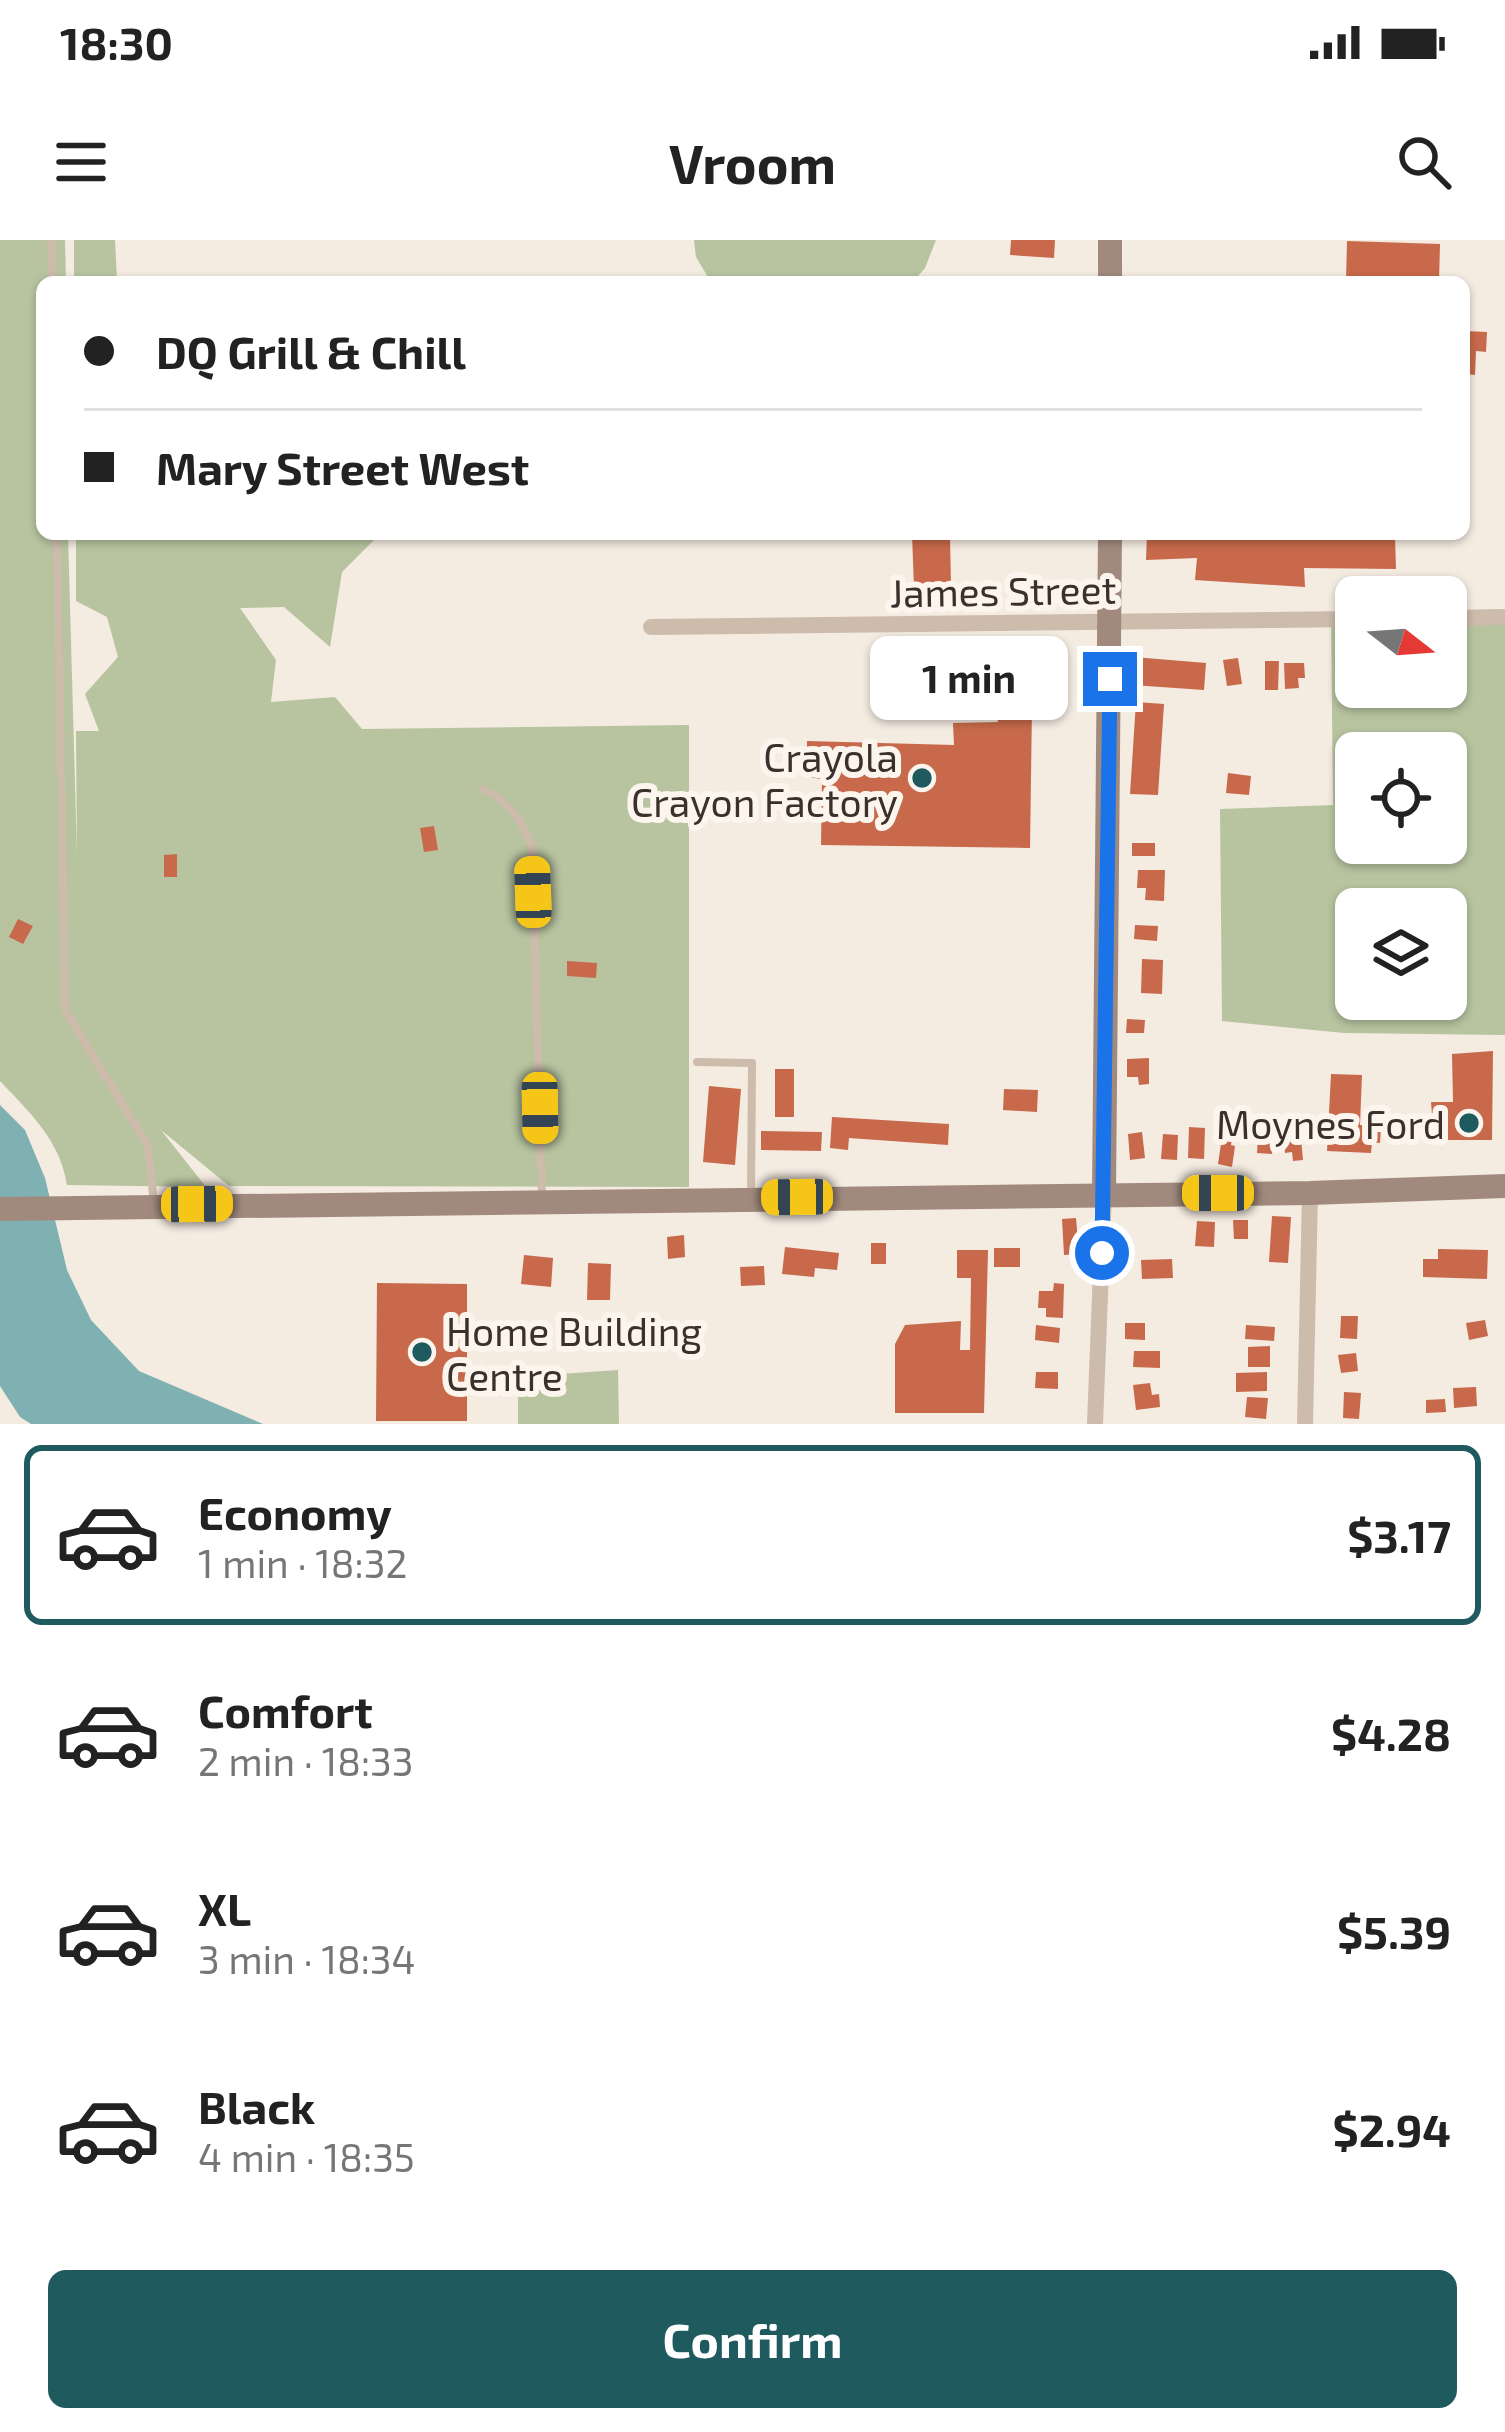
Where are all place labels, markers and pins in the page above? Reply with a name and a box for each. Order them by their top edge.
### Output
place label: Crayola Crayon Factory [631,733,898,825]
marker: Crayola Crayon Factory [909,765,935,791]
place label: Moynes Ford [1216,1100,1445,1147]
marker: Moynes Ford [1456,1110,1482,1136]
place label: Home Building Centre [446,1307,702,1399]
marker: Home Building Centre [409,1339,435,1365]

